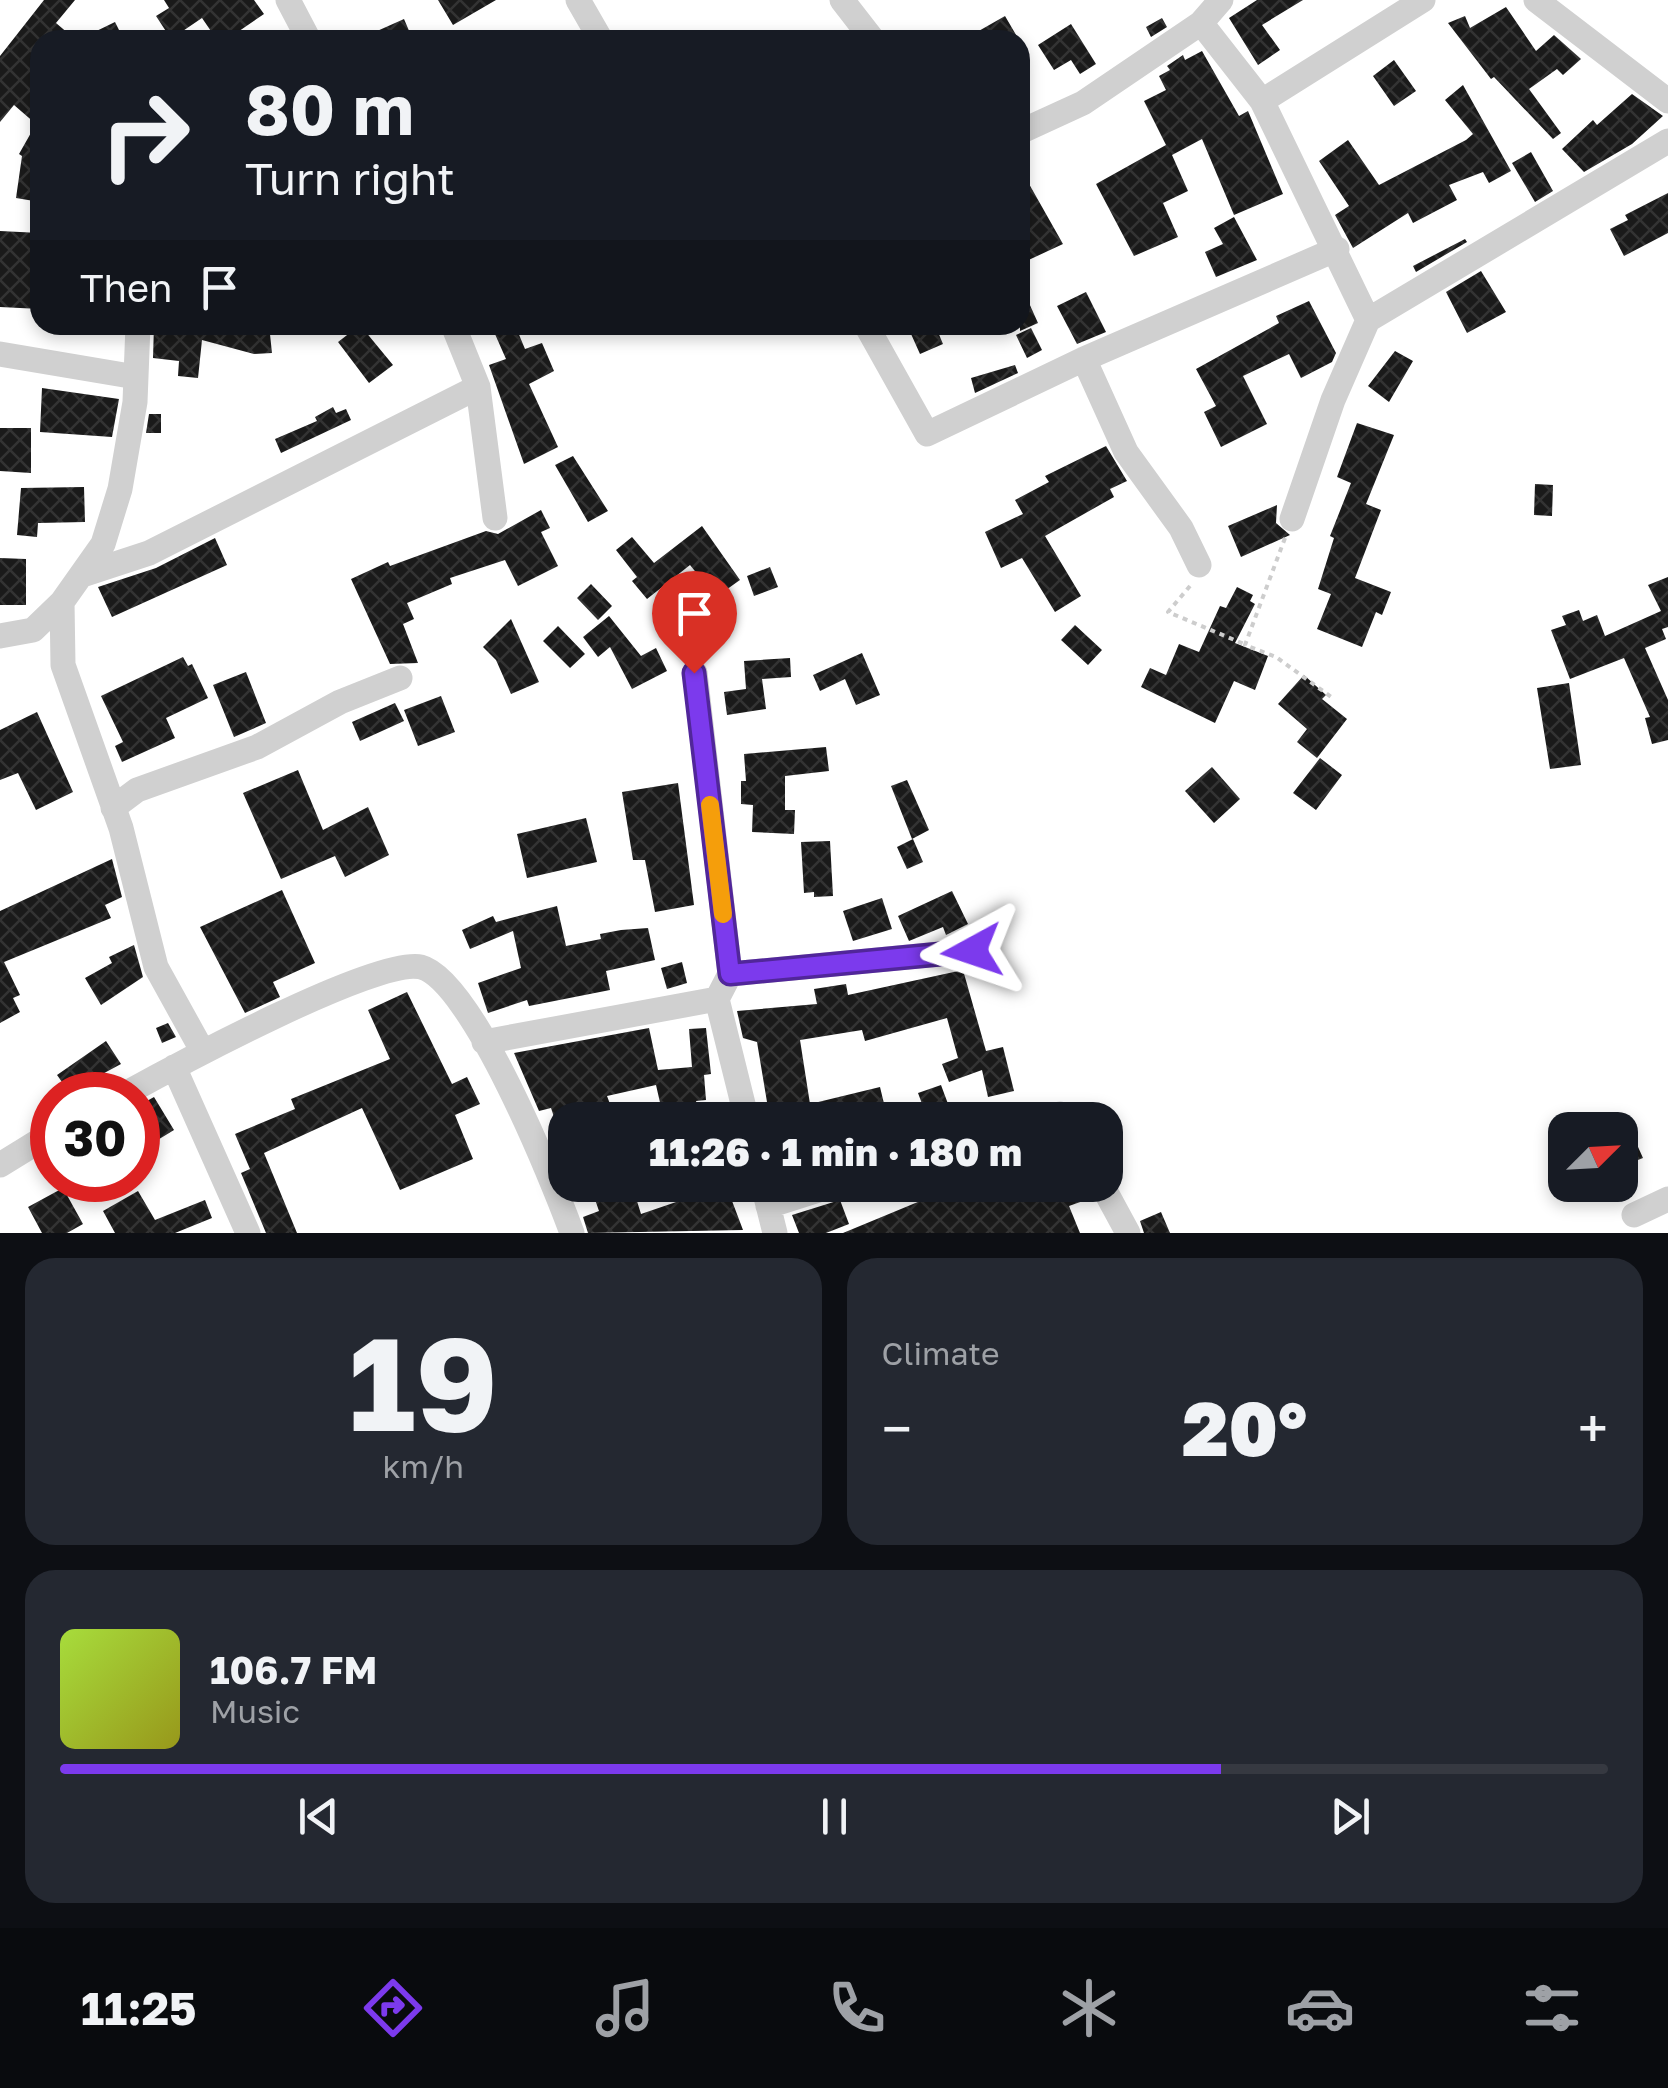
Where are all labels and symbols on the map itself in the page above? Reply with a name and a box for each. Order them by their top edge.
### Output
pin [652,571,737,674]
position arrow [920,899,1024,1003]
speed limit sign: 30 [30,1072,160,1202]
north arrow [1548,1112,1638,1202]

